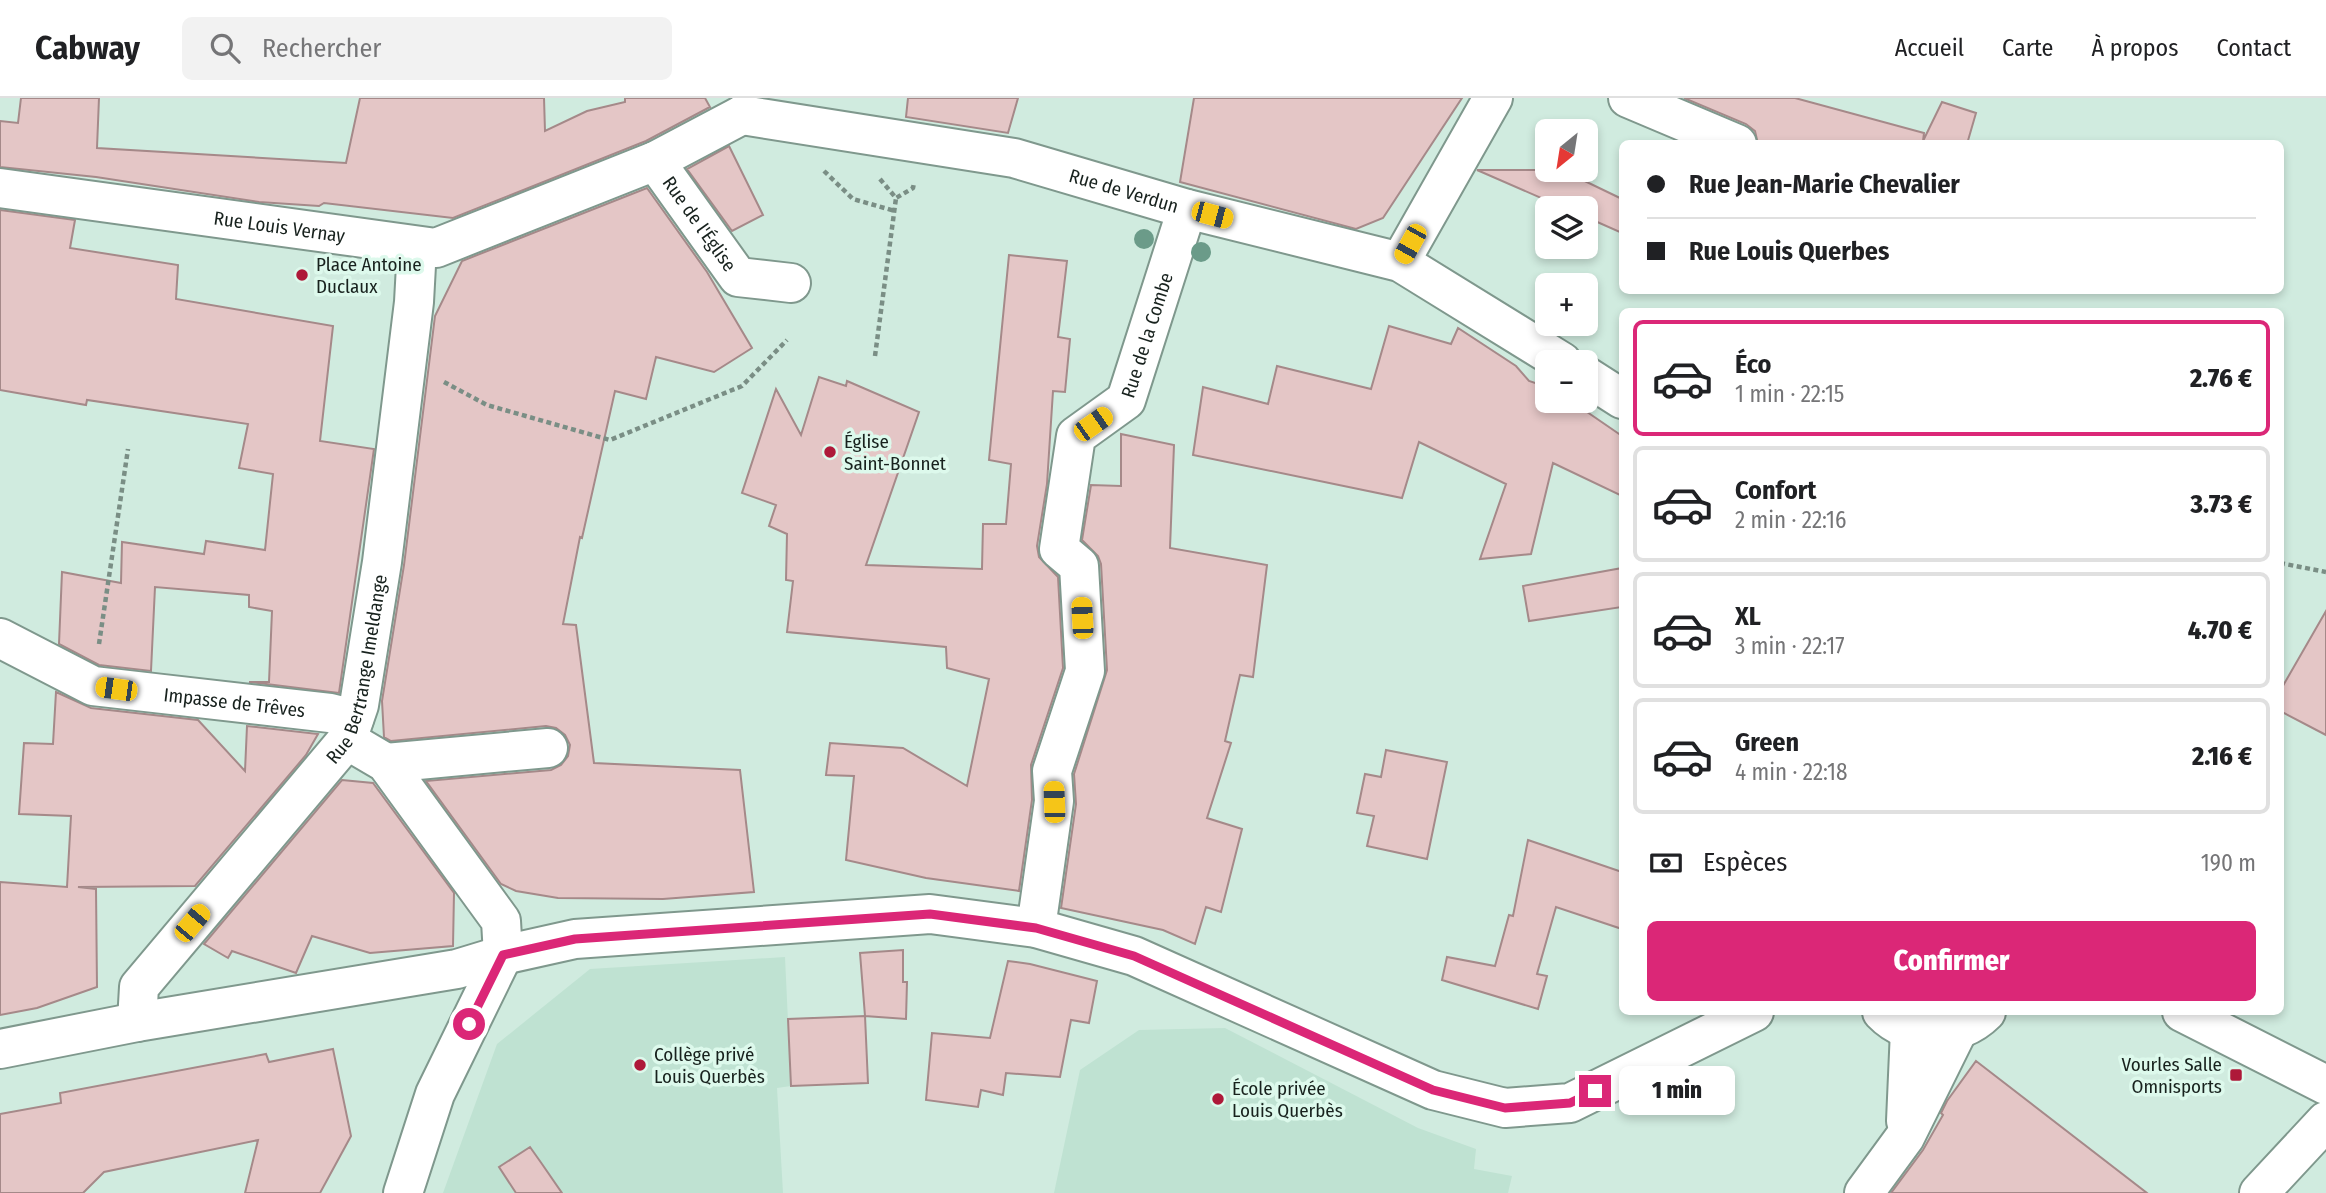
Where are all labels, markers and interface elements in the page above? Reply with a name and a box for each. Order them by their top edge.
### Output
search box [182,17,672,80]
text: Cabway [35,28,140,68]
icon: search [206,29,244,67]
text: Rechercher [262,33,381,64]
text: Accueil [1895,34,1964,62]
text: Carte [2002,34,2053,62]
text: À propos [2091,34,2178,62]
text: Contact [2216,34,2291,62]
north arrow [1535,119,1598,182]
map controls [1535,119,1598,413]
street label: Rue de Verdun [1066,164,1181,218]
text: Rue Jean-Marie Chevalier [1689,169,1960,200]
street label: Rue de l'Église [658,172,741,276]
button: layers [1535,196,1598,259]
car [1189,199,1236,231]
street label: Rue Louis Vernay [212,207,347,247]
car [1391,221,1430,267]
text: Rue Louis Querbes [1689,236,1889,267]
place label: Place Antoine Duclaux [316,253,422,298]
marker: Place Antoine Duclaux [294,267,310,283]
street label: Rue de la Combe [1116,270,1178,401]
button: + [1535,273,1598,336]
icon: car [1651,347,1714,410]
text: Éco [1735,349,1772,380]
button: − [1535,350,1598,413]
text: 2.76 € [2190,363,2252,394]
text: 1 min · 22:15 [1735,380,1844,408]
car [1070,403,1117,445]
place label: Église Saint-Bonnet [844,430,947,475]
marker: Église Saint-Bonnet [822,444,838,460]
icon: car [1651,473,1714,536]
text: Confort [1735,475,1816,506]
text: 3.73 € [2191,489,2252,520]
text: 2 min · 22:16 [1735,506,1846,534]
street label: Rue Bertrange Imeldange [321,573,392,768]
car [1071,596,1094,640]
icon: car [1651,599,1714,662]
text: XL [1735,601,1761,632]
text: 4.70 € [2188,615,2252,646]
text: 3 min · 22:17 [1735,632,1845,660]
car [94,676,139,702]
street label: Impasse de Trêves [162,683,306,722]
icon: car [1651,725,1714,788]
text: Green [1735,727,1799,758]
text: 2.16 € [2192,741,2252,772]
text: 4 min · 22:18 [1735,758,1848,786]
car [1043,781,1066,823]
icon: cash [1647,844,1685,882]
text: Espèces [1703,847,1787,878]
text: 190 m [2201,849,2256,877]
car [171,900,214,946]
button: Confirmer [1647,921,2256,1001]
route start [453,1008,485,1040]
place label: Collège privé Louis Querbès [654,1043,765,1088]
place label: Vourles Salle Omnisports [2121,1053,2222,1098]
marker: Collège privé Louis Querbès [632,1057,648,1073]
callout: 1 min [1620,1066,1735,1116]
marker: Vourles Salle Omnisports [2228,1067,2244,1083]
route end [1579,1075,1611,1107]
text: 1 min [1652,1076,1702,1104]
place label: École privée Louis Querbès [1232,1077,1343,1122]
marker: École privée Louis Querbès [1210,1091,1226,1107]

